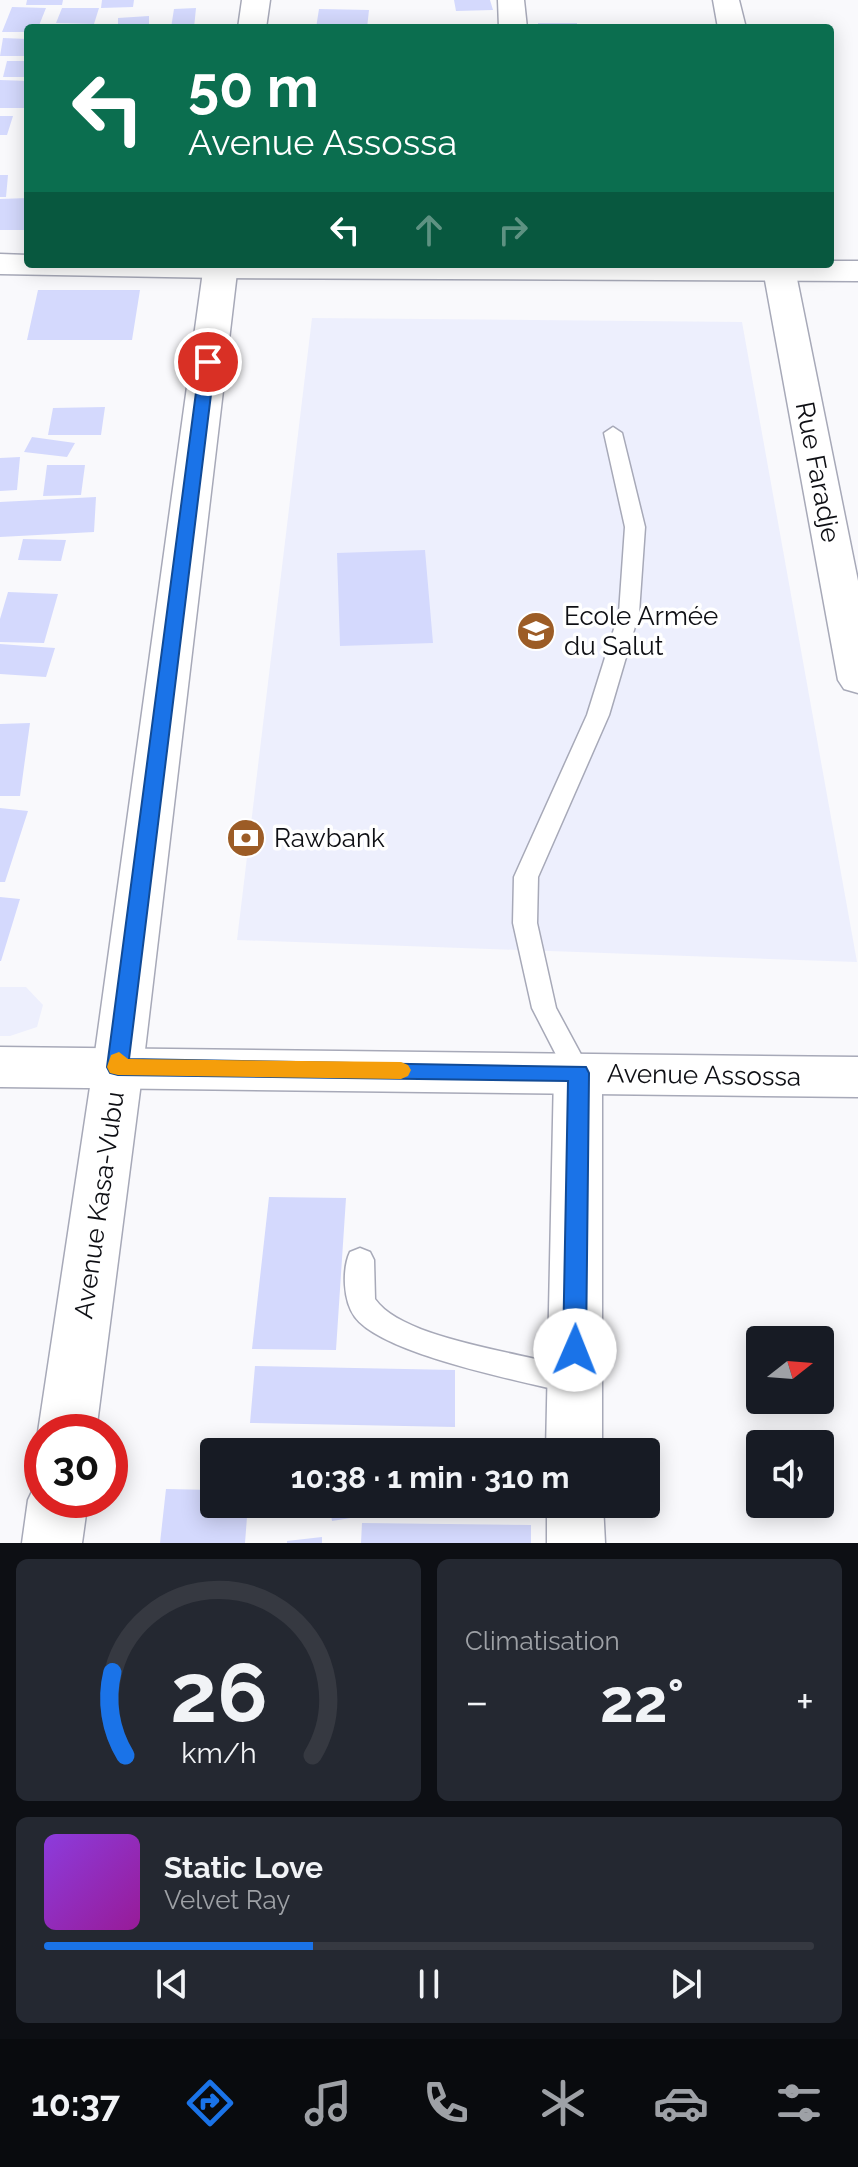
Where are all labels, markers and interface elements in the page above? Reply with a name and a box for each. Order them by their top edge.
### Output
text: 50 m [188,54,319,120]
icon: left [56,56,160,160]
text: Avenue Assossa [188,121,457,163]
icon: left [323,208,367,252]
icon: ahead [407,208,451,252]
icon: right [491,208,535,252]
pin [174,328,242,396]
icon: arrive [186,340,230,384]
street label: Rue Faradje [790,399,846,545]
place label: Ecole Armée du Salut [564,601,718,661]
school or university icon: Ecole Armée du Salut [515,610,557,652]
bank icon: Rawbank [225,817,267,859]
place label: Rawbank [274,823,385,853]
street label: Avenue Assossa [607,1058,801,1092]
street label: Avenue Kasa-Vubu [68,1090,130,1320]
position arrow [533,1308,617,1392]
north arrow [746,1326,834,1414]
map controls [746,1326,834,1518]
speed limit sign: 30 [24,1414,128,1518]
button: sound [746,1430,834,1518]
text: 10:38 · 1 min · 310 m [291,1460,569,1495]
text: Climatisation [465,1626,620,1656]
text: 26 [170,1644,267,1741]
text: 22° [600,1666,684,1736]
text: − [465,1676,489,1727]
text: + [796,1676,814,1727]
text: km/h [181,1736,256,1770]
text: Static Love [164,1850,323,1885]
text: Velvet Ray [164,1885,290,1915]
icon: previous [150,1962,194,2006]
icon: pause [407,1962,451,2006]
icon: next [664,1962,708,2006]
icon: directions [182,2075,238,2131]
icon: music [300,2075,356,2131]
icon: phone [418,2075,474,2131]
icon: climate [535,2075,591,2131]
icon: car [653,2075,709,2131]
icon: filters [771,2075,827,2131]
text: 10:37 [31,2082,120,2124]

